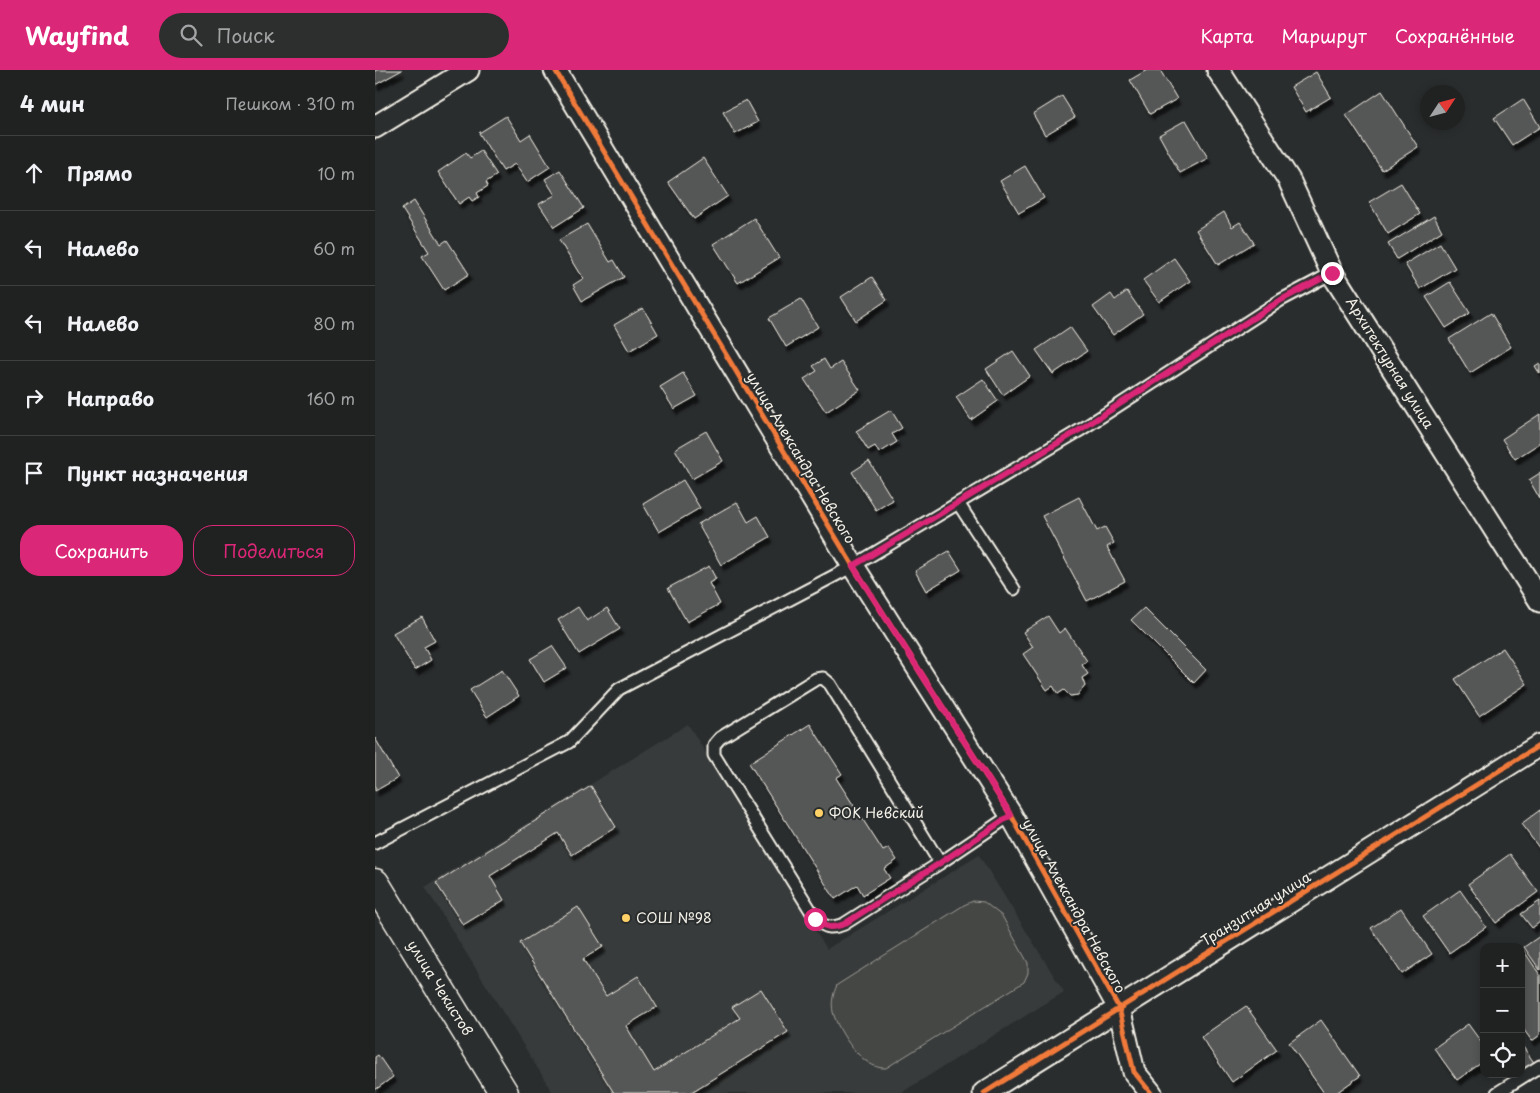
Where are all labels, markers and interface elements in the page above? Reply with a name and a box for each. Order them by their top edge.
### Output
search box [159,13,509,58]
text: Wayfind [25,17,129,53]
icon: search [177,21,205,49]
text: Поиск [217,21,275,49]
text: Карта [1201,22,1253,49]
text: Маршрут [1281,22,1367,49]
text: Сохранённые [1395,22,1515,49]
north arrow [1420,85,1465,130]
text: 4 мин [20,87,85,119]
text: Пешком · 310 m [226,91,355,115]
icon: ahead [20,159,48,187]
text: Прямо [67,159,132,187]
text: 10 m [318,161,355,185]
icon: left [20,234,48,262]
text: Налево [67,234,139,262]
text: 60 m [313,236,355,260]
route end [1321,262,1344,285]
street label: Архитектурная улица [1341,293,1440,433]
icon: left [20,309,48,337]
text: Налево [67,309,139,337]
text: 80 m [313,311,355,335]
street label: улица Александра Невского [742,368,861,547]
icon: right [20,384,48,412]
text: Направо [67,384,154,412]
text: 160 m [307,386,355,410]
icon: arrive [20,459,48,487]
text: Пункт назначения [67,459,248,487]
button: Сохранить [20,525,183,576]
button: Поделиться [193,525,355,576]
place label: ФОК Невский [829,802,924,823]
marker: ФОК Невский [813,807,825,819]
street label: улица Александра Невского [1018,815,1131,997]
street label: Транзитная улица [1197,866,1315,951]
place label: СОШ №98 [636,907,712,928]
route start [804,908,827,931]
marker: СОШ №98 [620,912,632,924]
street label: улица Чекистов [403,936,478,1040]
map controls [1480,943,1525,1078]
button: + [1480,943,1525,988]
button: − [1480,988,1525,1033]
button: locate [1480,1033,1525,1078]

